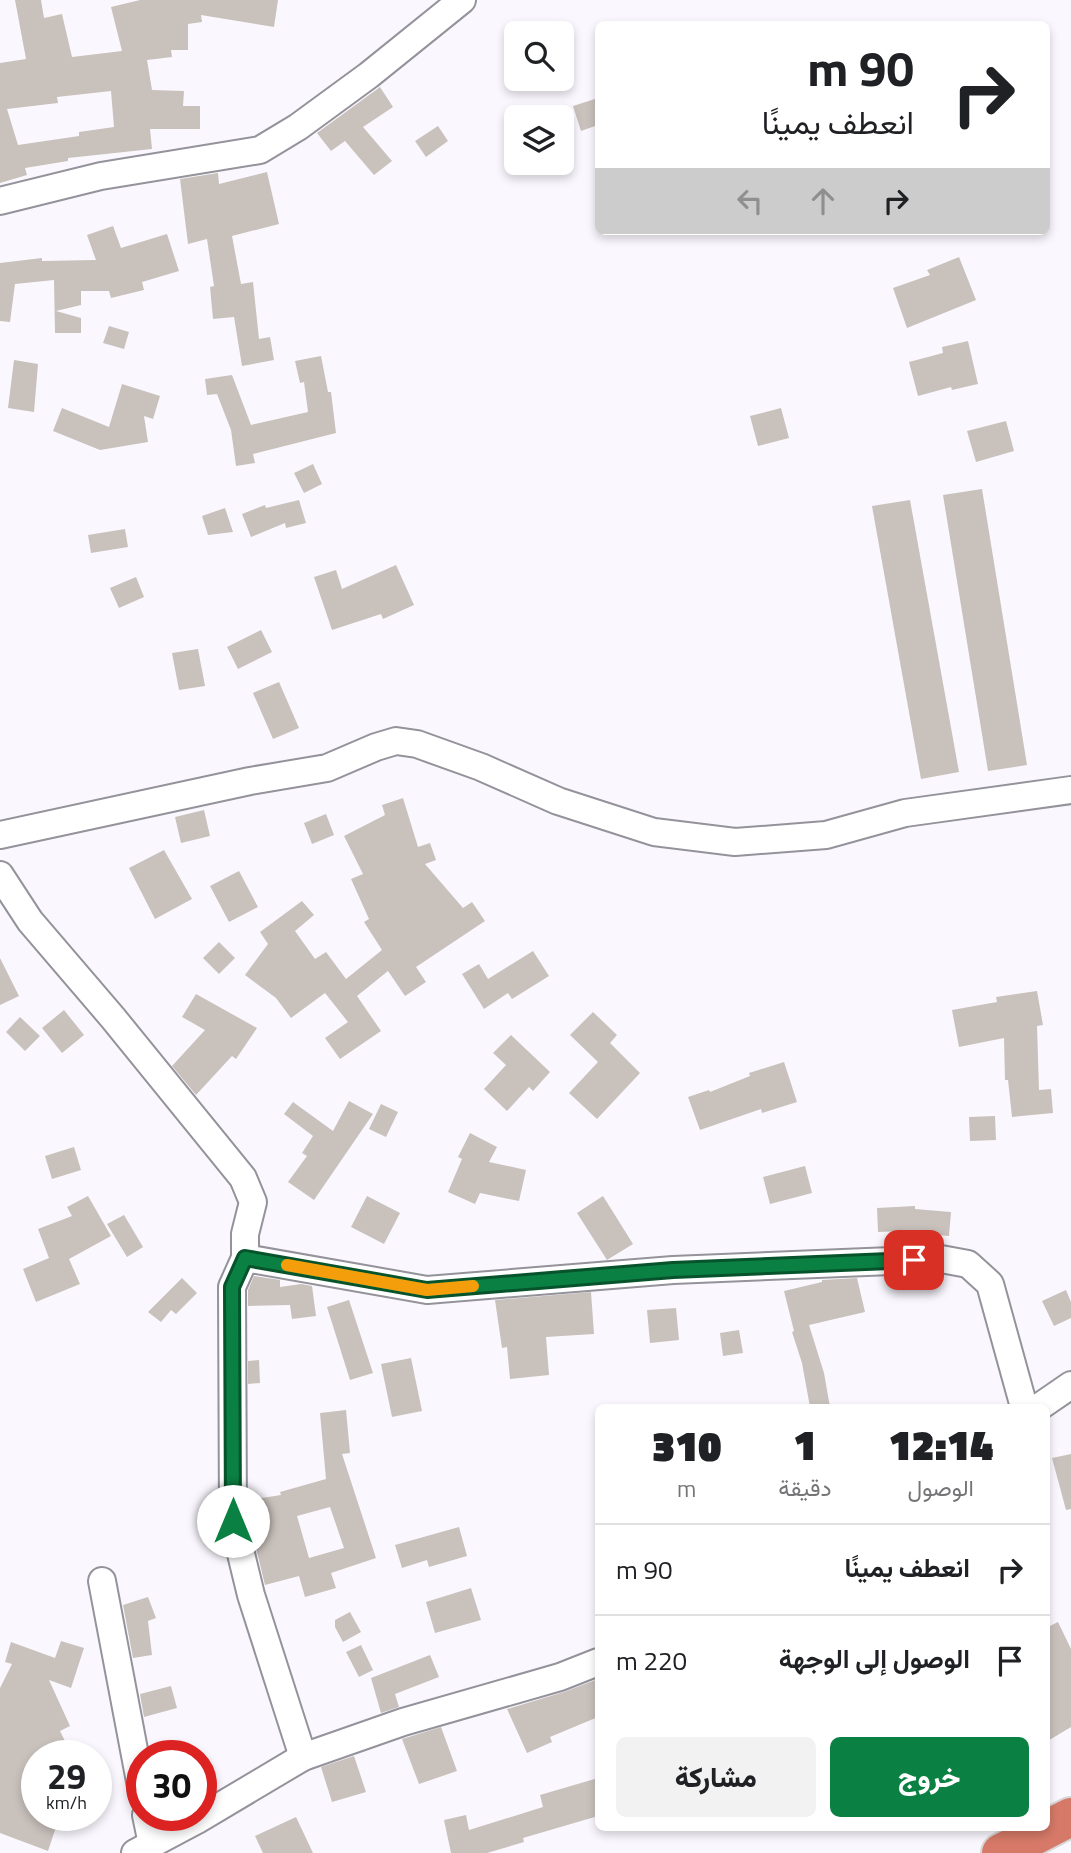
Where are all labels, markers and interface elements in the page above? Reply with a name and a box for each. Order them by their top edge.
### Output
map controls [504,21,574,175]
button: search [504,21,574,91]
text: 90 m [807,30,914,105]
icon: right [938,49,1029,140]
text: انعطف يمينًا [762,98,914,146]
button: layers [504,105,574,175]
icon: left [731,182,769,220]
icon: ahead [804,182,842,220]
icon: right [877,182,915,220]
pin [884,1230,944,1290]
icon: arrive [895,1241,933,1279]
text: 1 [793,1412,816,1476]
text: 12:14 [889,1412,993,1476]
text: 310 [652,1413,721,1477]
text: دقيقة [778,1470,832,1505]
text: الوصول [908,1470,974,1505]
text: m [677,1471,696,1506]
position arrow [196,1484,270,1558]
text: انعطف يمينًا [844,1548,970,1587]
text: 90 m [616,1550,673,1589]
icon: right [991,1551,1029,1589]
text: الوصول إلى الوجهة [779,1639,970,1678]
text: 220 m [616,1641,687,1680]
icon: arrive [991,1642,1029,1680]
button: مشاركة [616,1737,816,1817]
button: خروج [830,1737,1029,1817]
speed limit sign: 30 [126,1740,217,1831]
text: 29 [47,1749,86,1803]
text: km/h [46,1789,87,1816]

